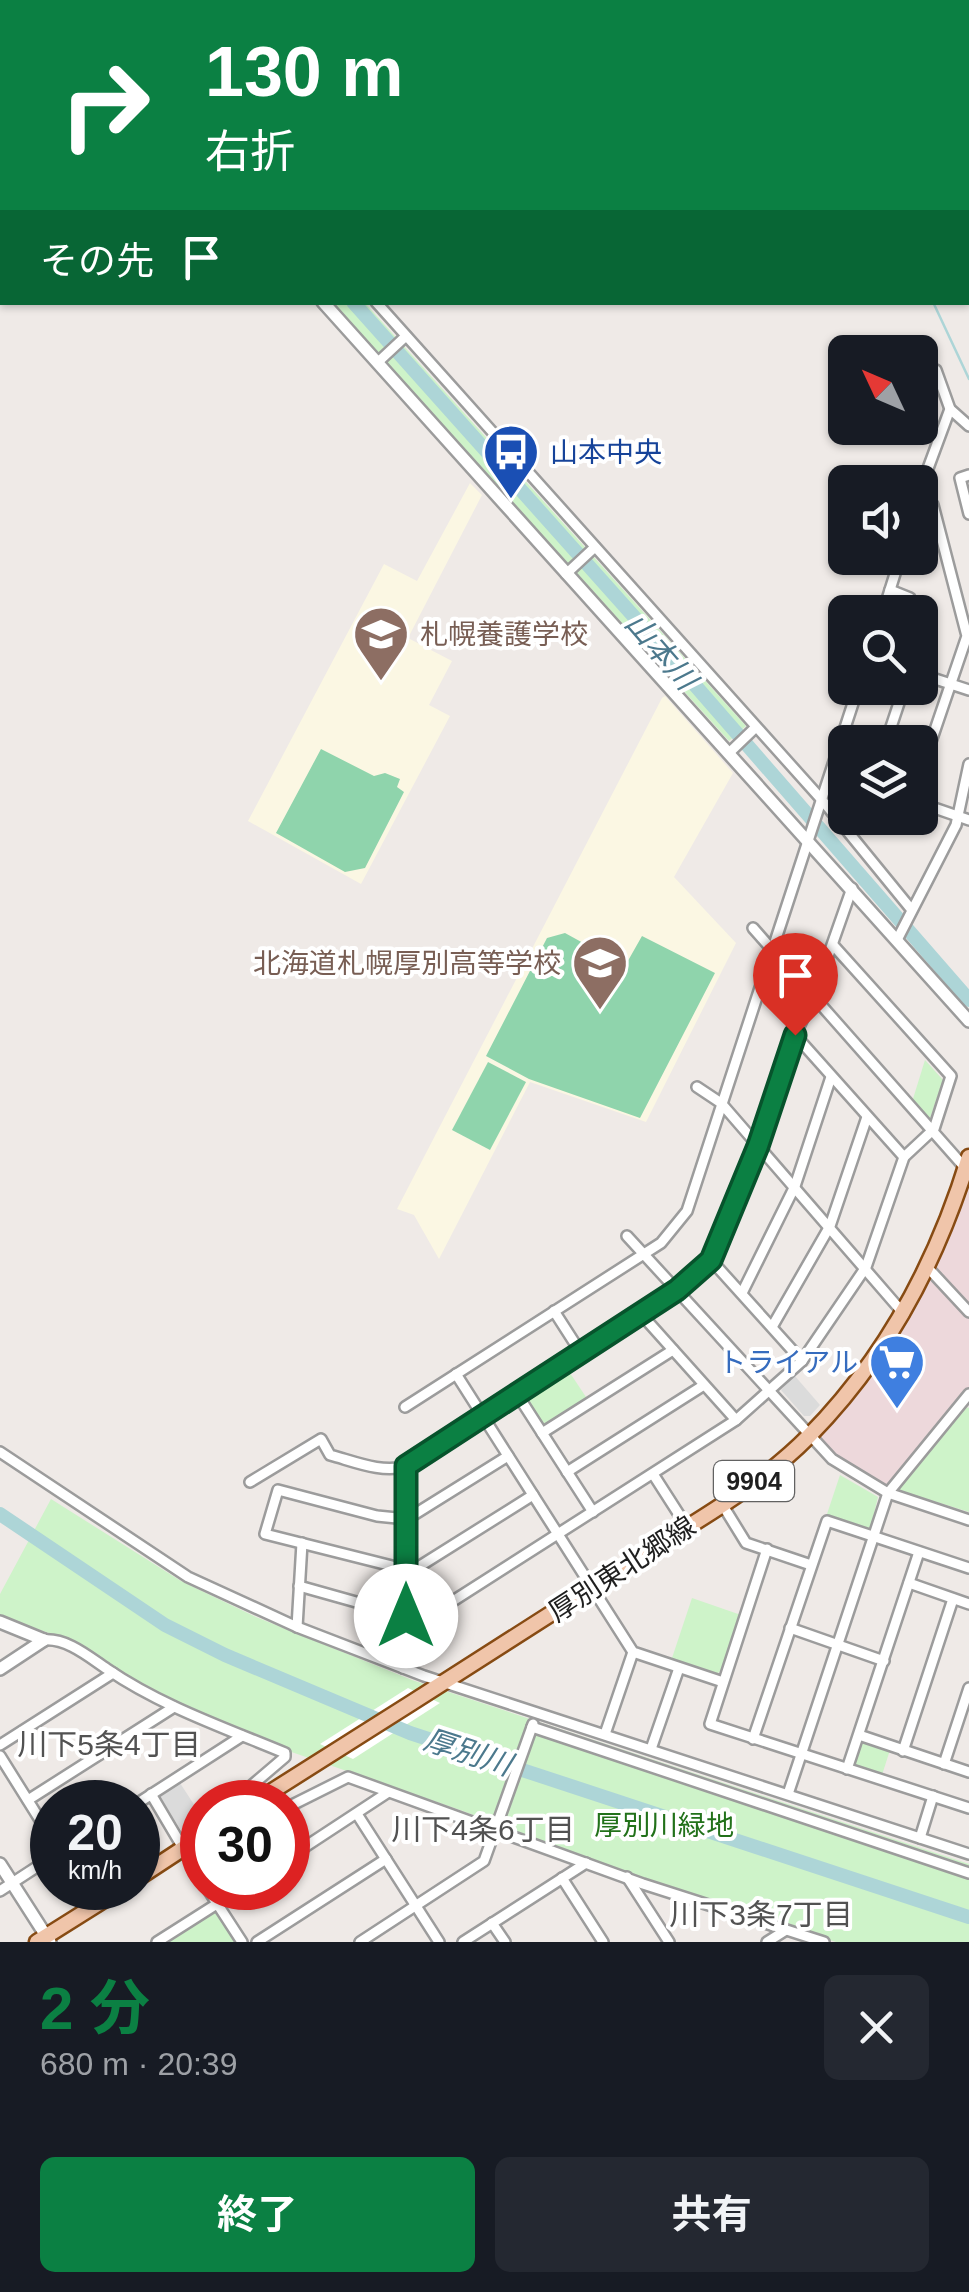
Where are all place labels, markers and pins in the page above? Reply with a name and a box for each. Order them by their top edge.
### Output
bus stop icon: 山本中央 [481,422,541,501]
place label: 山本中央 [550,437,662,468]
school or university icon: 札幌養護学校 [351,604,411,683]
place label: 札幌養護学校 [420,619,588,650]
school or university icon: 北海道札幌厚別高等学校 [570,933,630,1012]
pin [753,933,838,1036]
place label: 北海道札幌厚別高等学校 [253,948,561,979]
supermarket icon: トライアル [867,1332,927,1411]
place label: トライアル [718,1347,858,1378]

